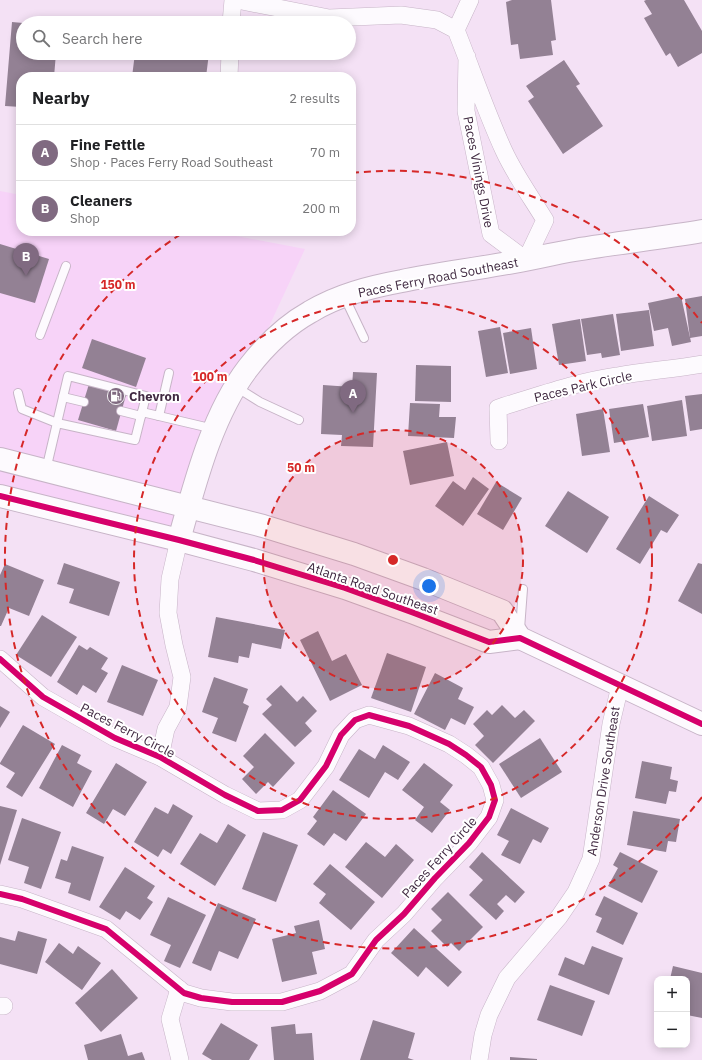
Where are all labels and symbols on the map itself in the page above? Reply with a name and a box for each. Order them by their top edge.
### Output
street label: Paces Vinings Drive [459,115,498,229]
pin: B [13,243,39,276]
street label: Paces Ferry Road Southeast [356,254,520,301]
text: 150 m [100,277,136,292]
street label: Paces Park Circle [532,367,634,406]
text: 100 m [192,369,228,384]
pin: A [340,380,366,413]
fuel station icon: Chevron [106,386,126,406]
place label: Chevron [129,388,180,405]
text: 50 m [287,460,315,475]
centre of rings [386,553,400,567]
street label: Atlanta Road Southeast [305,558,441,619]
your location [419,576,439,596]
street label: Paces Ferry Circle [77,699,178,762]
street label: Anderson Drive Southeast [583,705,624,857]
street label: Paces Ferry Circle [398,813,481,902]

